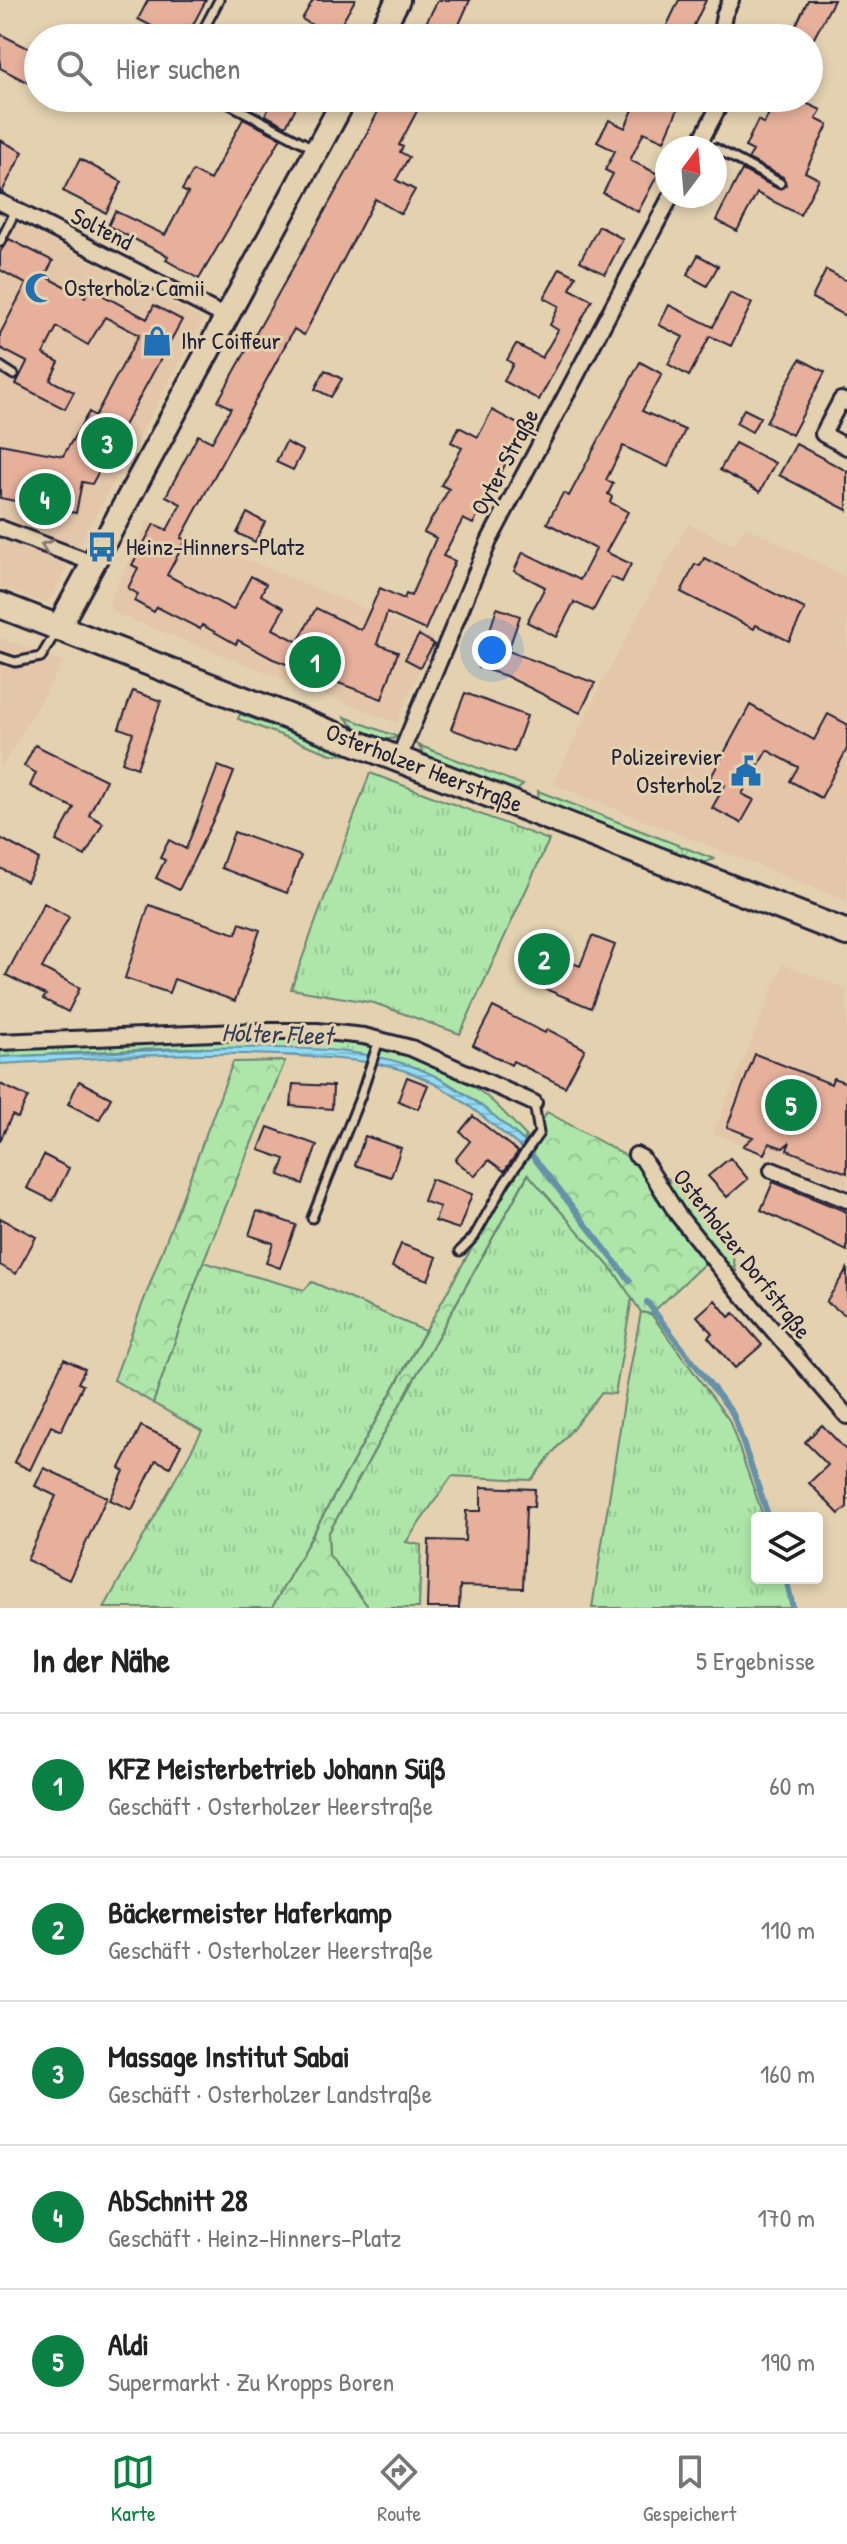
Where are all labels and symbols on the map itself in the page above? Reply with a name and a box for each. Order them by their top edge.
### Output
north arrow [655,136,727,208]
street label: Soltend [66,199,139,257]
mosque icon: Osterholz Camii [23,271,57,305]
place label: Osterholz Camii [64,271,205,303]
shop icon: Ihr Coiffeur [140,324,174,358]
place label: Ihr Coiffeur [181,324,281,356]
street label: Oyter Straße [463,402,546,520]
pin: 3 [81,413,133,473]
pin: 4 [19,469,71,529]
bus stop icon: Heinz-Hinners-Platz [85,530,119,564]
place label: Heinz-Hinners-Platz [126,530,305,562]
one-way arrow [40,539,54,556]
your location [472,630,512,670]
pin: 1 [289,632,341,692]
street label: Osterholzer Heerstraße [321,715,528,819]
place label: Polizeirevier Osterholz [611,740,722,800]
public building icon: Polizeirevier Osterholz [729,754,763,788]
pin: 2 [518,929,570,989]
water label: Holter Fleet [221,1014,337,1053]
pin: 5 [765,1075,817,1135]
street label: Osterholzer Dorfstraße [666,1162,820,1345]

